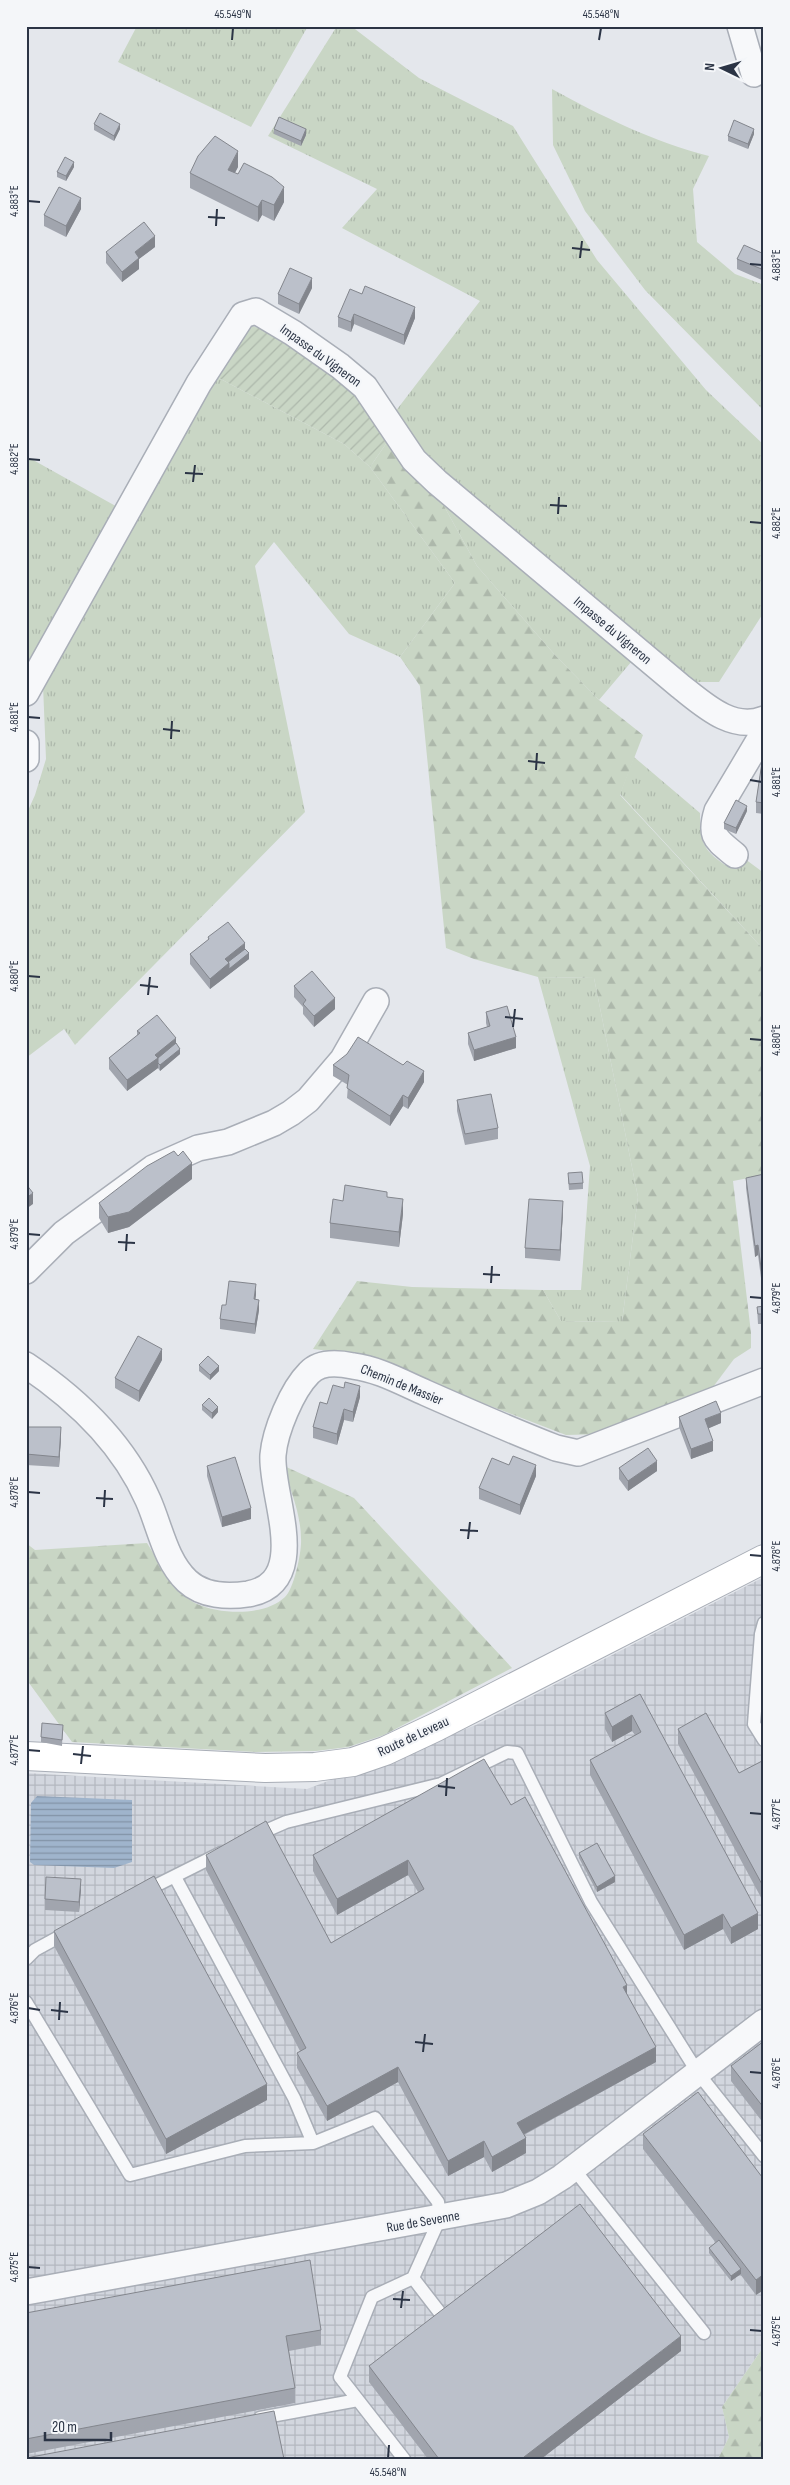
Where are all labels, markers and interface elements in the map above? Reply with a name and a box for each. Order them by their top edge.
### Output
text: 45.549°N [215,7,251,22]
text: 45.548°N [583,7,619,22]
north arrow [698,42,748,92]
text: N [701,62,718,71]
text: 4.883°E [7,185,22,217]
text: 4.883°E [769,249,784,281]
street label: Impasse du Vigneron [277,320,365,391]
text: 4.882°E [7,443,22,475]
text: 4.882°E [769,507,784,539]
street label: Impasse du Vigneron [570,593,655,668]
text: 4.881°E [7,702,22,732]
text: 4.881°E [769,767,784,797]
text: 4.880°E [7,960,22,992]
text: 4.880°E [769,1024,784,1056]
text: 4.879°E [7,1218,22,1250]
text: 4.879°E [769,1282,784,1314]
street label: Chemin de Massier [358,1360,446,1409]
text: 4.878°E [7,1477,22,1507]
text: 4.878°E [769,1541,784,1571]
street label: Route de Leveau [375,1713,452,1760]
text: 4.877°E [7,1734,22,1766]
text: 4.877°E [769,1798,784,1830]
text: 4.876°E [7,1992,22,2024]
text: 4.876°E [769,2057,784,2089]
street label: Rue de Sevenne [385,2207,461,2236]
text: 4.875°E [7,2252,22,2282]
text: 4.875°E [769,2316,784,2346]
scale bar [45,2410,111,2442]
text: 20 m [52,2418,77,2437]
text: 45.548°N [370,2465,406,2480]

